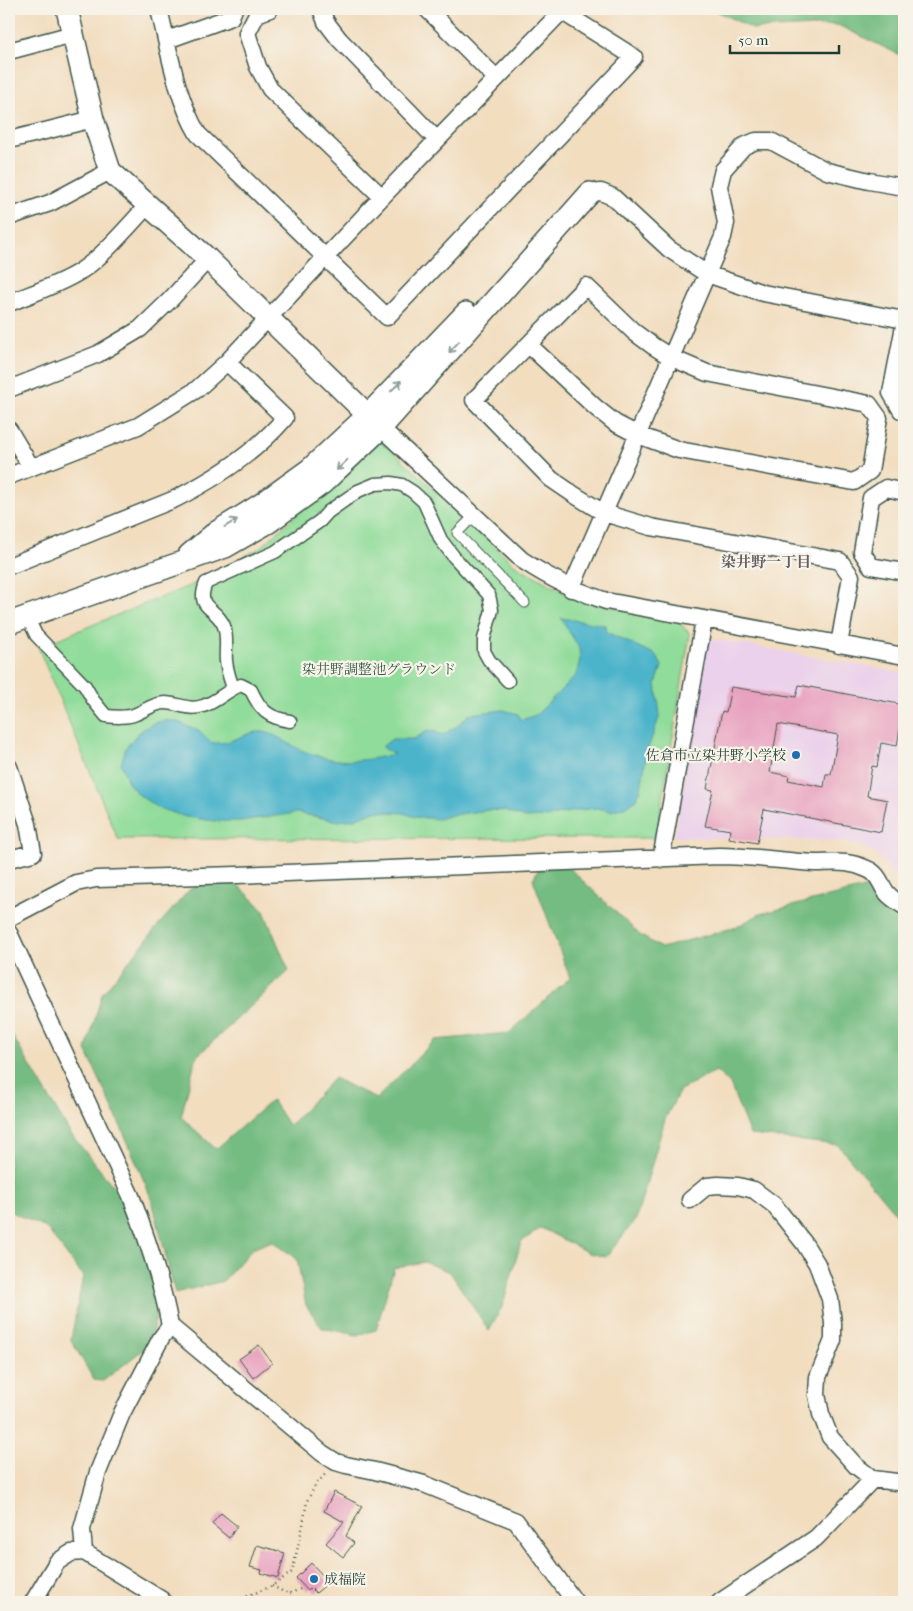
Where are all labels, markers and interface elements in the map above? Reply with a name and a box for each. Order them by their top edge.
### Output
scale bar [730,22,839,54]
text: 50 m [738,31,769,49]
one-way arrow [448,341,460,354]
one-way arrow [390,380,402,392]
one-way arrow [336,459,348,471]
one-way arrow [224,518,238,528]
district label: 染井野一丁目 [721,553,811,571]
park label: 染井野調整池グラウンド [302,661,456,678]
place label: 佐倉市立染井野小学校 [646,747,786,764]
marker: 佐倉市立染井野小学校 [790,749,802,761]
place label: 成福院 [324,1571,366,1588]
marker: 成福院 [308,1573,320,1585]

